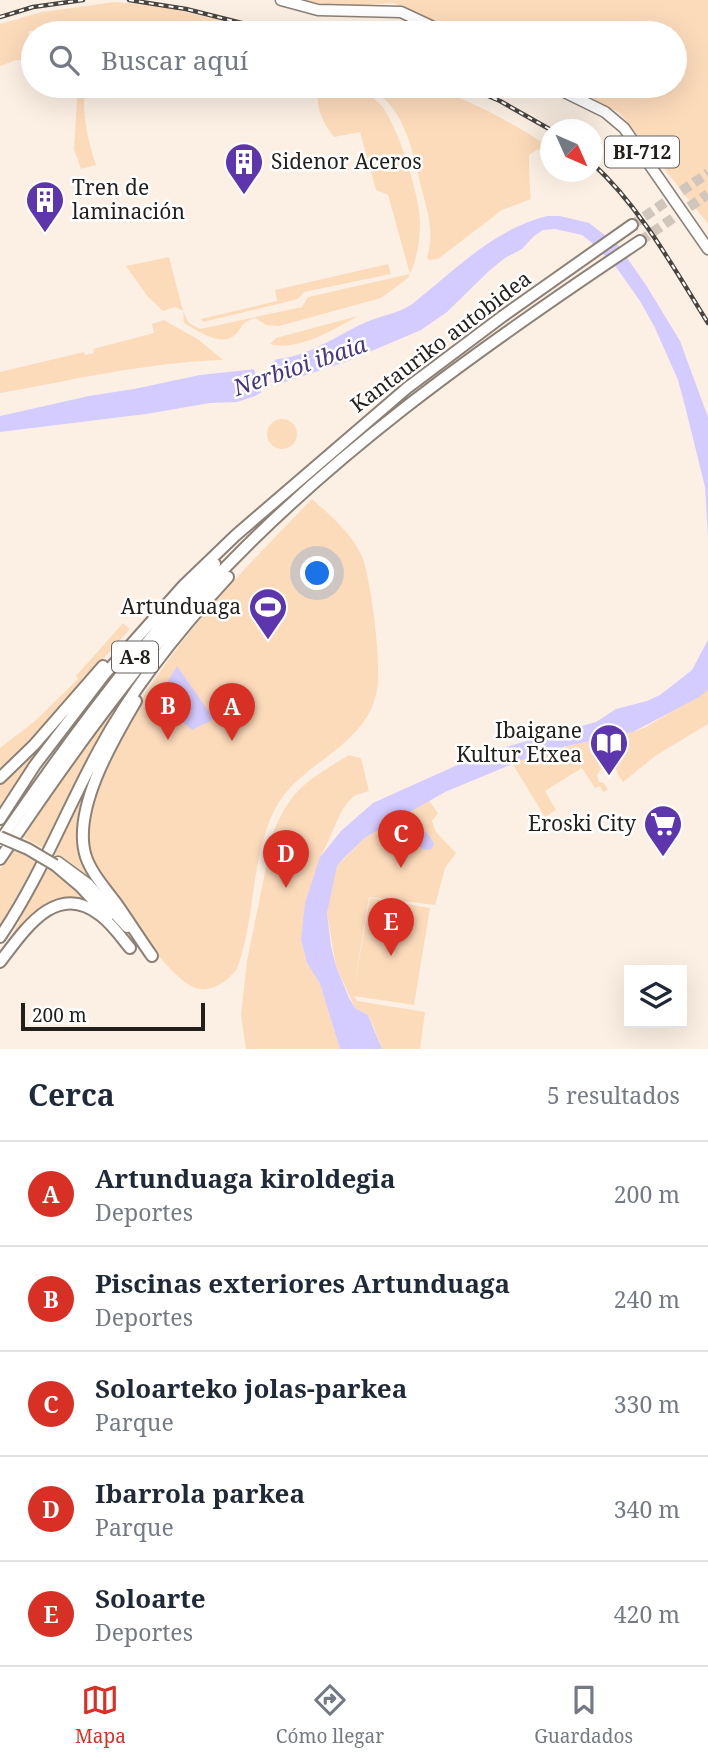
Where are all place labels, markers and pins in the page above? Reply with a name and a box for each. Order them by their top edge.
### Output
building icon: Sidenor Aceros [223,141,265,196]
place label: Sidenor Aceros [271,147,422,175]
place label: Tren de laminación [72,173,185,225]
building icon: Tren de laminación [24,179,66,234]
sports icon: Artunduaga [247,586,289,641]
place label: Artunduaga [121,592,241,620]
pin: B [145,682,191,740]
pin: A [209,683,255,741]
place label: Ibaigane Kultur Etxea [456,716,582,768]
library icon: Ibaigane Kultur Etxea [588,722,630,777]
supermarket icon: Eroski City [642,803,684,858]
place label: Eroski City [528,809,636,837]
pin: C [378,810,424,868]
pin: D [263,830,309,888]
pin: E [368,898,414,956]

